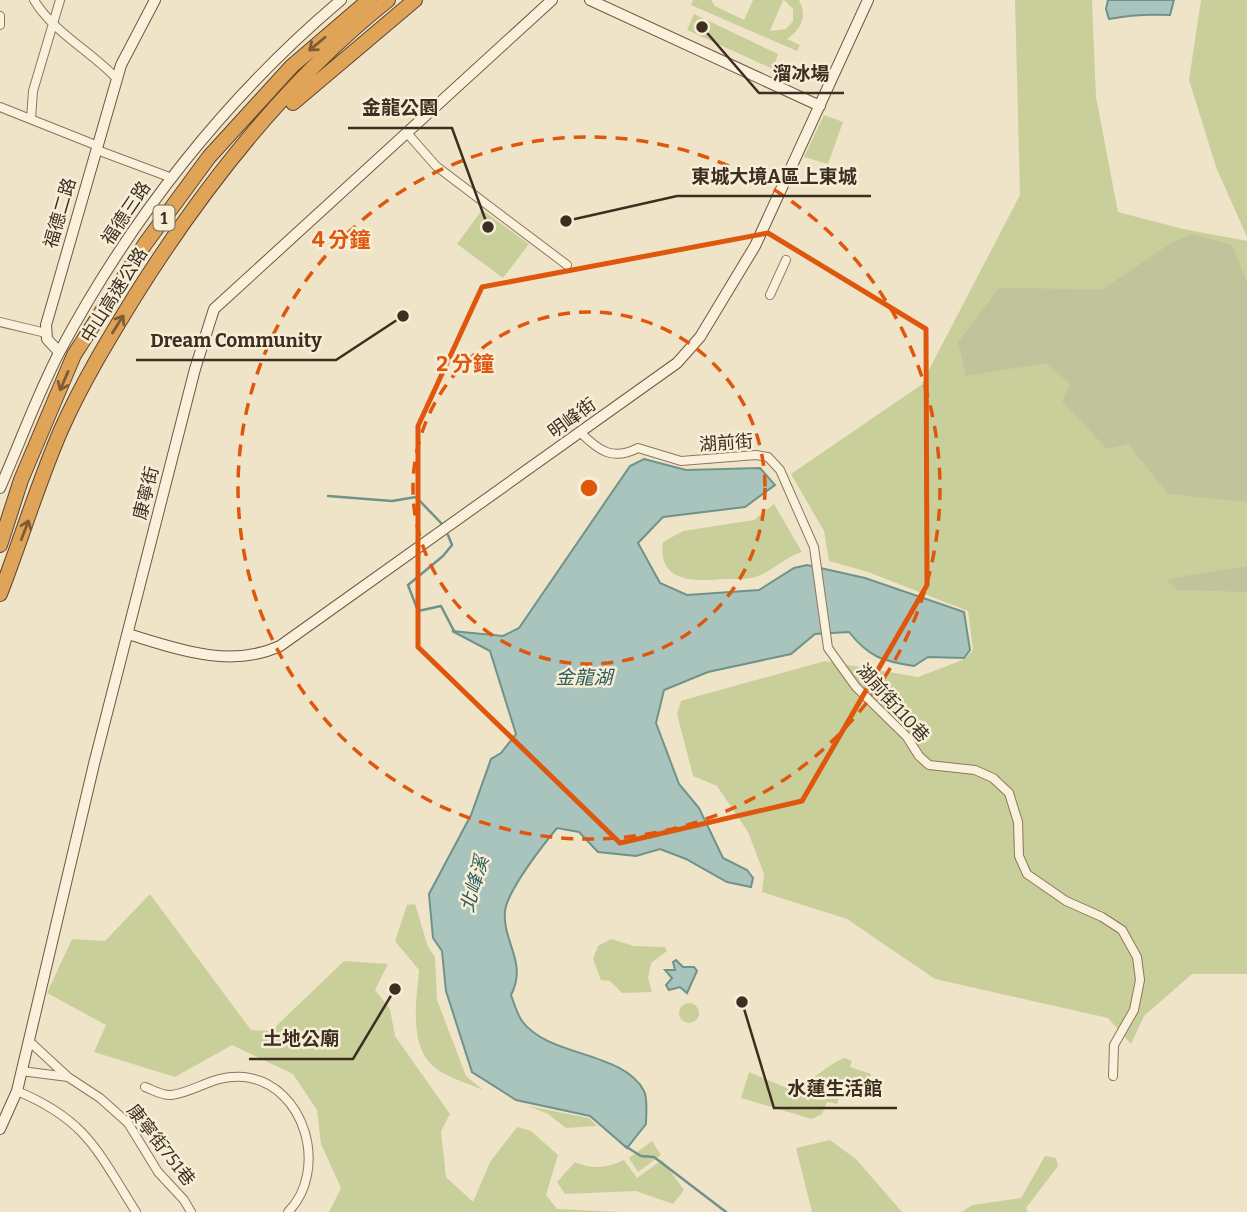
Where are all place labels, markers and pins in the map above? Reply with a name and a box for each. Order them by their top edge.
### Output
callout: 溜冰場 [759,53,844,93]
callout: 金龍公園 [348,88,452,128]
callout: 東城大境A區上東城 [677,156,871,196]
callout: Dream Community [136,320,336,360]
centre of rings [577,476,601,500]
callout: 土地公廟 [249,1019,353,1059]
callout: 水蓮生活館 [774,1068,897,1108]

